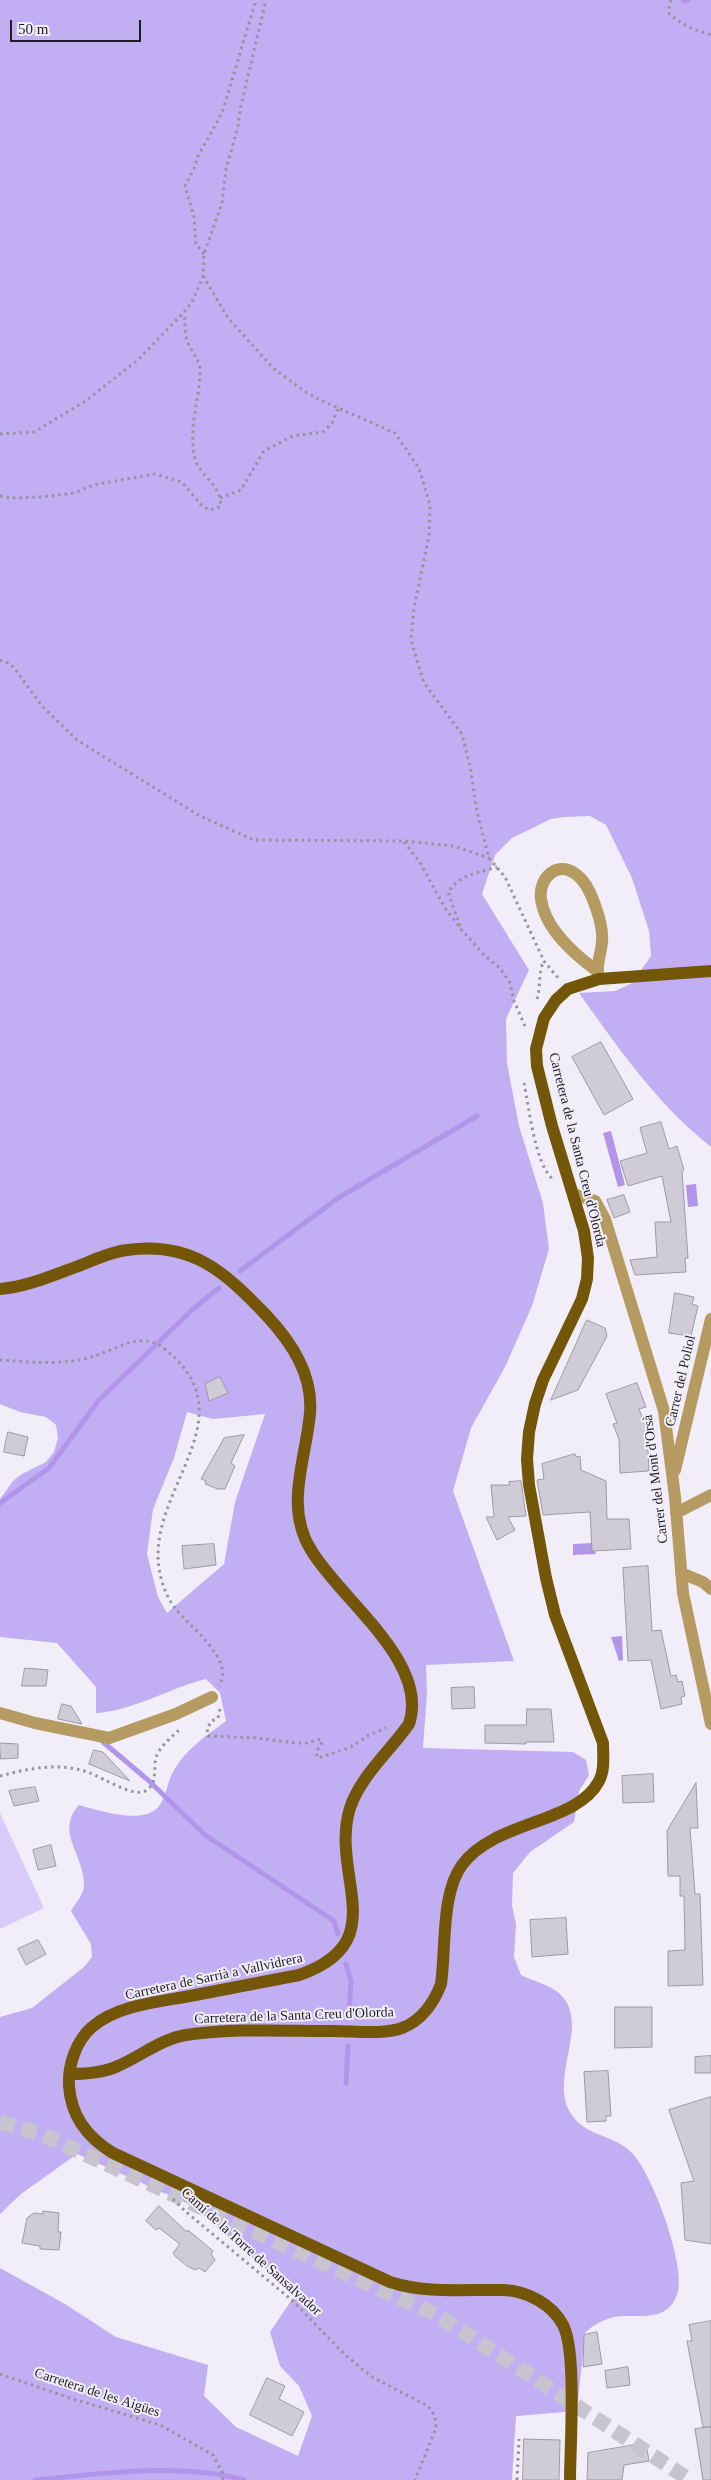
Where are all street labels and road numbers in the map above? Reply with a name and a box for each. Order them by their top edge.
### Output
street label: Carretera de la Santa Creu d'Olorda [545,1051,609,1249]
street label: Carrer del Poliol [662,1334,700,1428]
street label: Carrer del Mont d'Orsà [640,1414,672,1544]
street label: Carretera de Sarrià a Vallvidrera [124,1950,304,2004]
street label: Carretera de la Santa Creu d'Olorda [194,2004,394,2028]
street label: Camí de la Torre de Sansalvador [177,2185,325,2319]
street label: Carretera de les Aigües [32,2365,162,2421]

